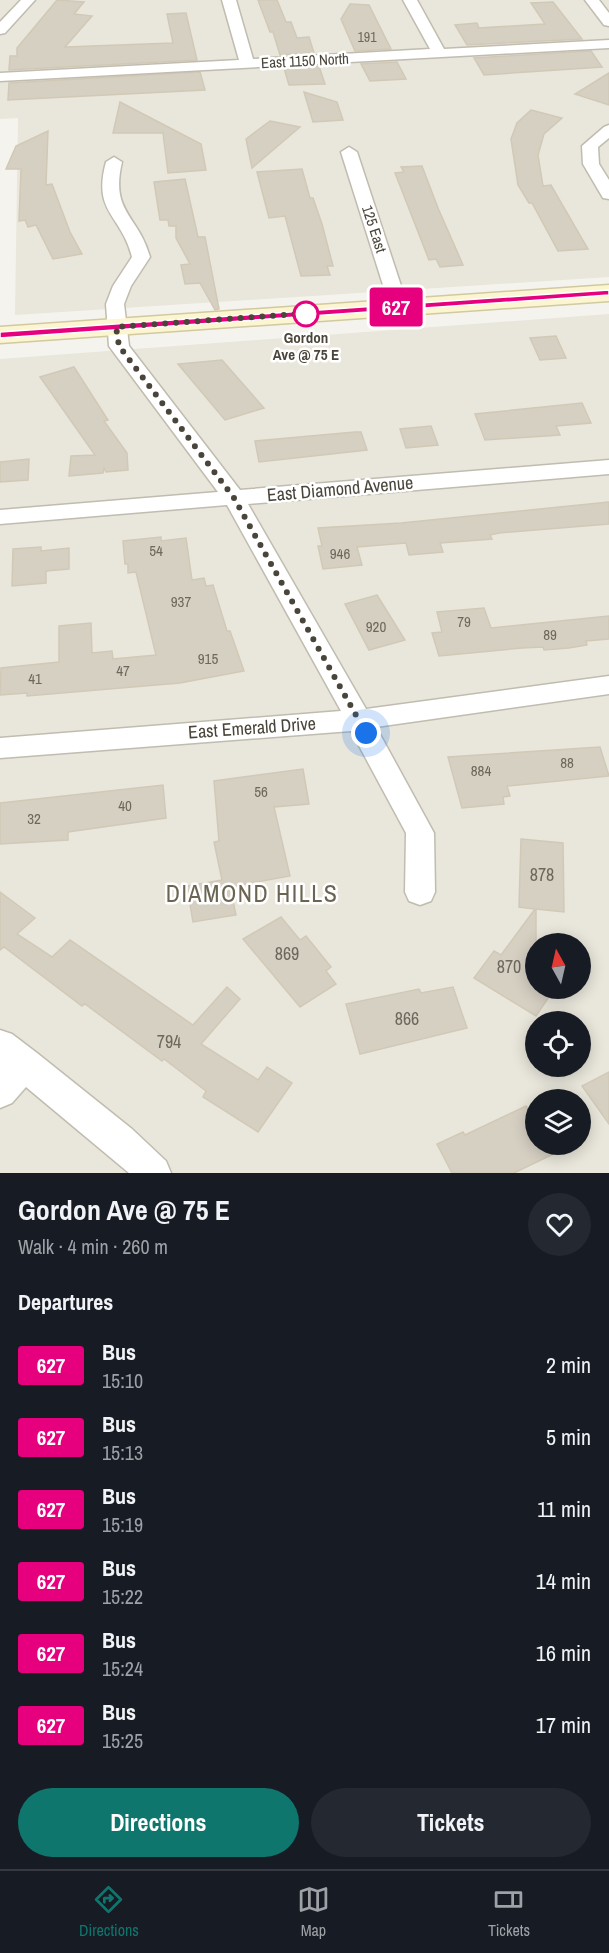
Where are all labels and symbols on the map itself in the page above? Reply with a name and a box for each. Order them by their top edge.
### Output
house number: 191 [357,28,377,46]
street label: East 1150 North [260,48,349,73]
street label: 125 East [357,203,392,256]
line badge: 627 [362,288,430,326]
marker: Gordon Ave @ 75 E [293,301,319,327]
place label: Gordon Ave @ 75 E [273,327,339,365]
street label: East Diamond Avenue [266,470,414,507]
house number: 54 [149,540,163,561]
house number: 946 [330,543,350,564]
house number: 937 [171,591,191,612]
house number: 79 [457,611,471,632]
house number: 920 [366,616,386,637]
house number: 89 [543,624,557,645]
house number: 915 [198,648,218,669]
house number: 47 [116,660,130,681]
house number: 41 [28,668,42,689]
street label: East Emerald Drive [187,711,317,744]
your location [351,718,381,748]
house number: 88 [560,752,574,773]
house number: 884 [471,760,491,781]
house number: 56 [254,781,268,802]
house number: 40 [118,795,132,816]
house number: 32 [27,808,41,829]
house number: 878 [530,862,554,887]
district label: DIAMOND HILLS [166,877,338,909]
north arrow [525,933,591,999]
house number: 869 [275,941,299,966]
house number: 870 [497,954,521,979]
house number: 866 [395,1006,419,1031]
house number: 794 [157,1029,181,1054]

